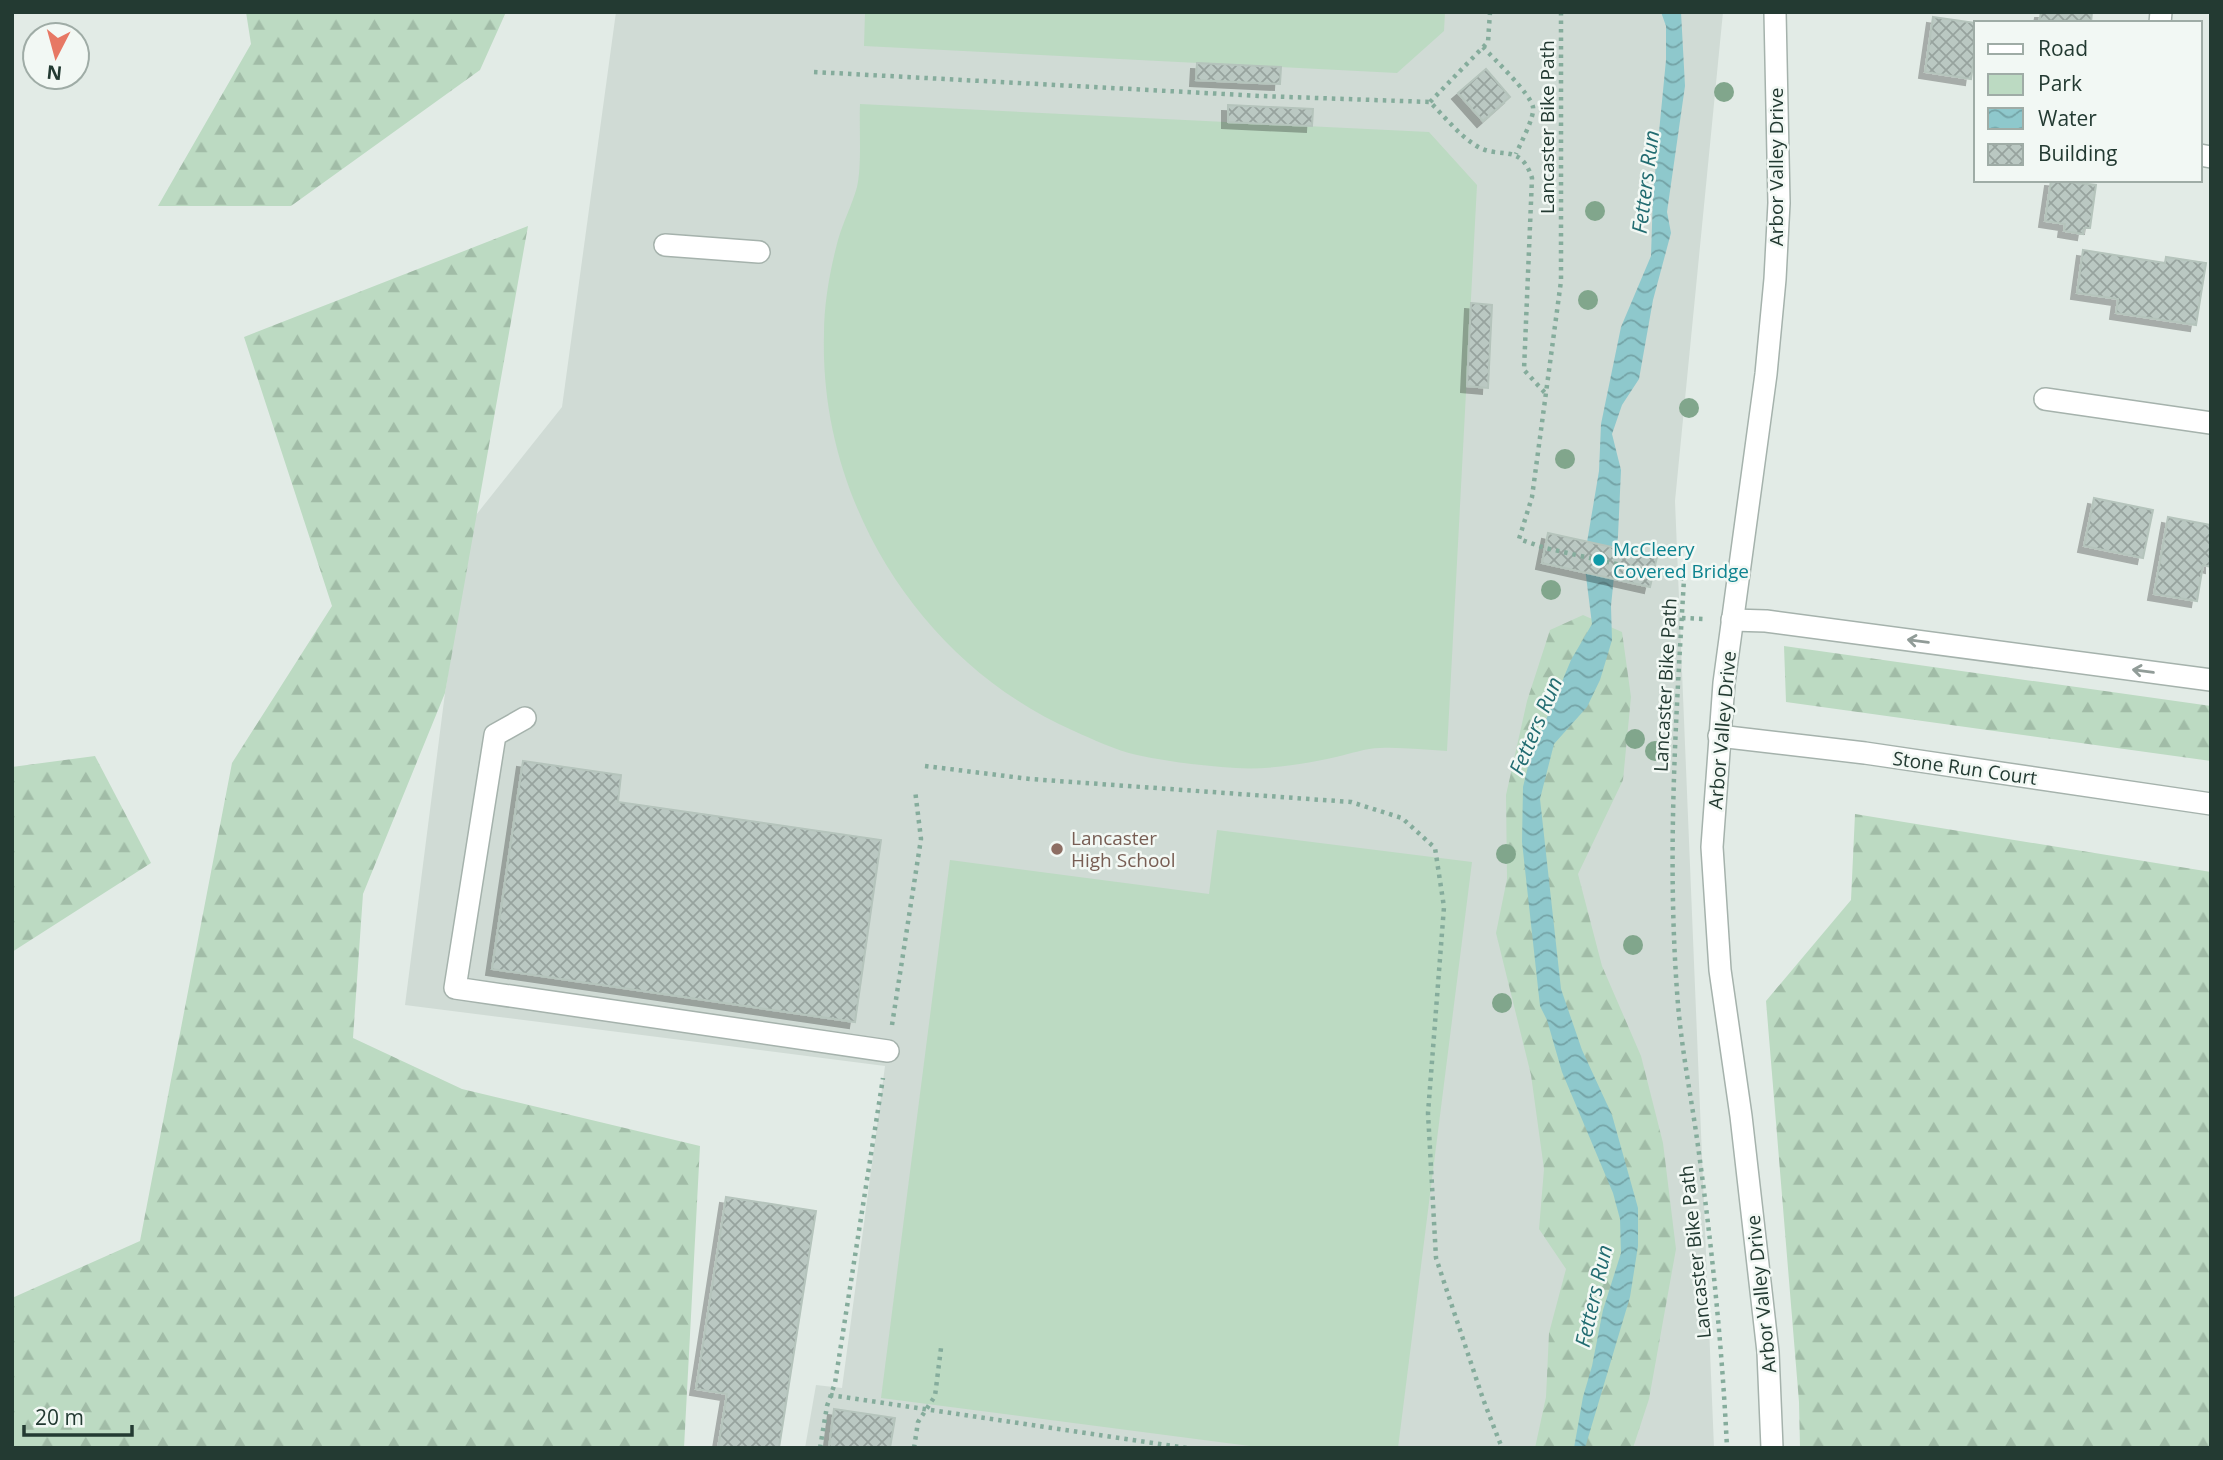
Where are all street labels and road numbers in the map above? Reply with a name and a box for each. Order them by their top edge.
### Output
street label: Lancaster Bike Path [1534,40,1560,214]
street label: Arbor Valley Drive [1763,88,1789,246]
street label: Lancaster Bike Path [1647,597,1683,773]
street label: Arbor Valley Drive [1702,650,1742,810]
street label: Stone Run Court [1891,745,2039,791]
street label: Lancaster Bike Path [1673,1164,1717,1340]
street label: Arbor Valley Drive [1740,1214,1782,1374]

